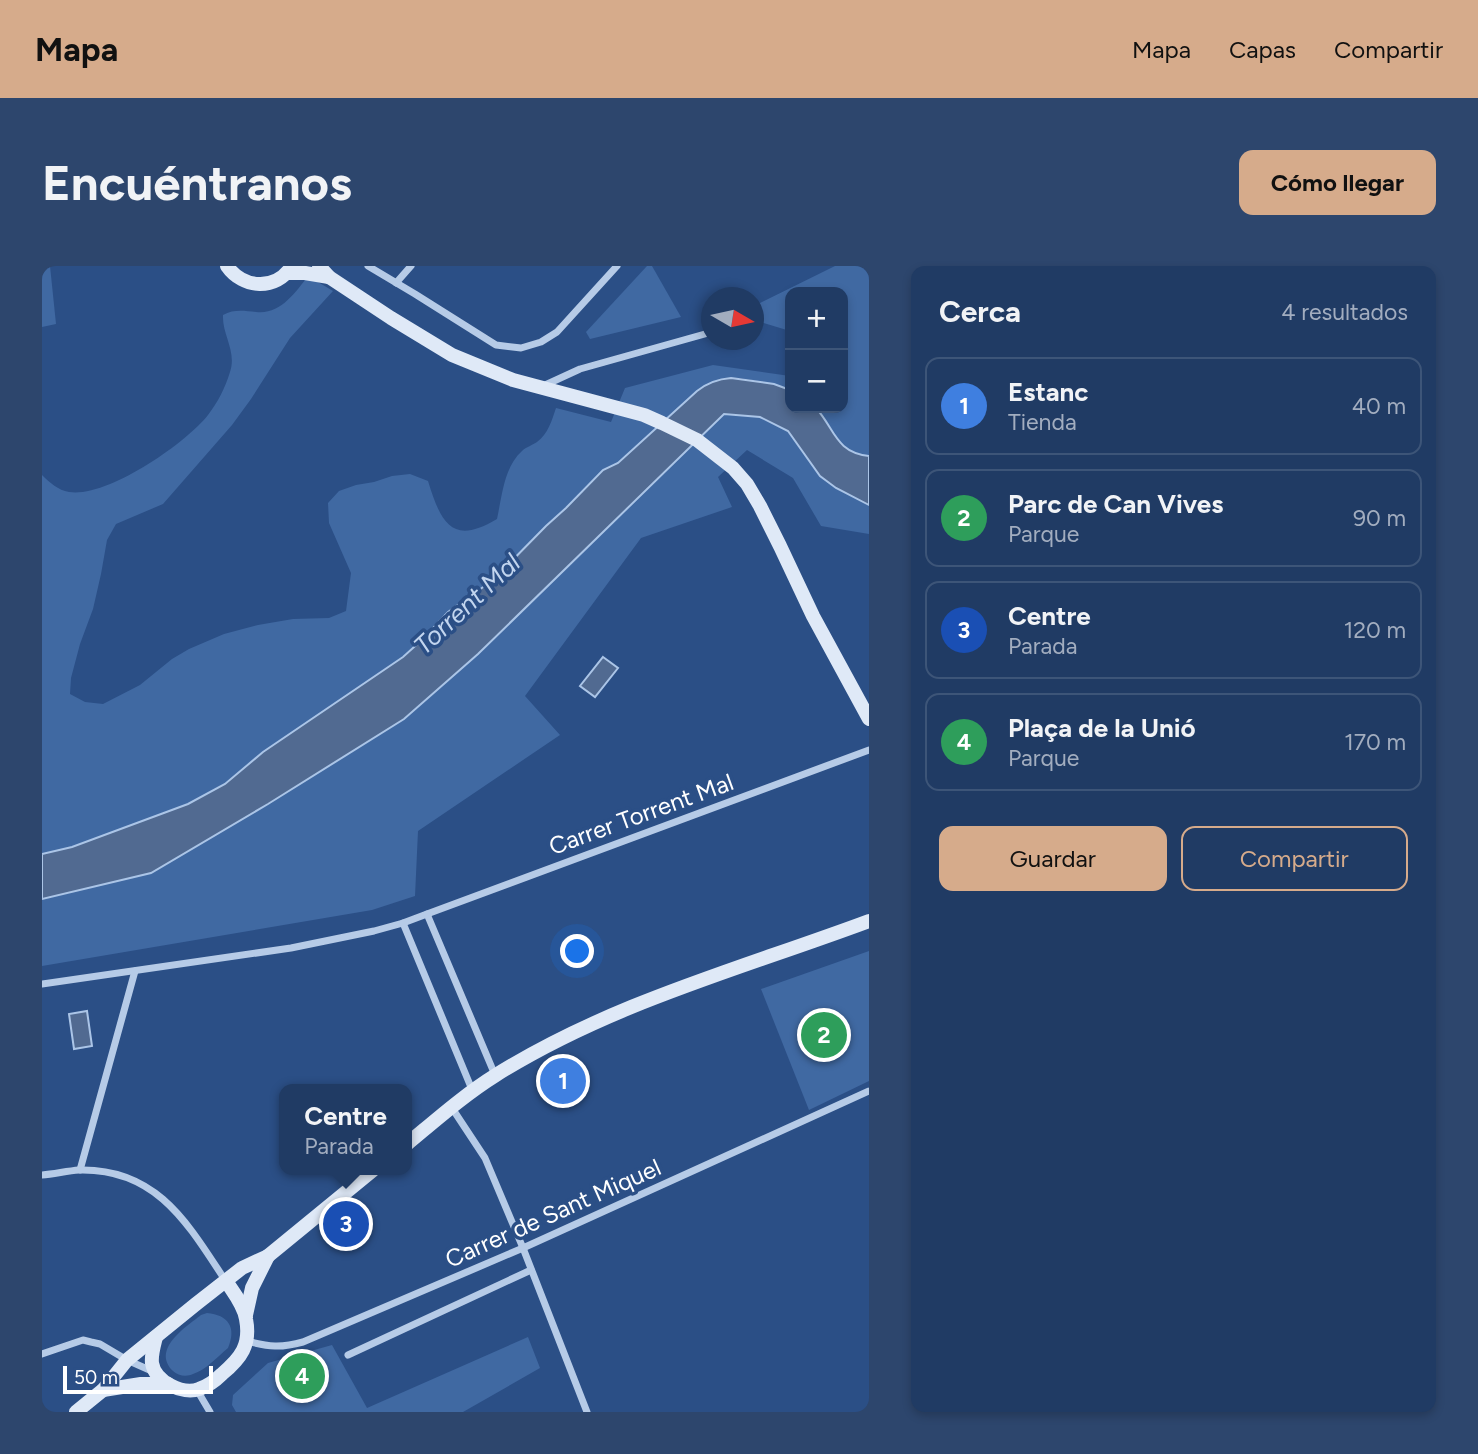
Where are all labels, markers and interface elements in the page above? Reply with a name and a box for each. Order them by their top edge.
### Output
text: Mapa [35,30,118,69]
text: Mapa [1132,35,1191,64]
text: Capas [1229,35,1296,64]
text: Compartir [1334,35,1443,64]
button: Cómo llegar [1239,150,1436,215]
text: Encuéntranos [42,153,352,212]
north arrow [701,287,764,350]
map controls [785,287,848,413]
button: + [785,287,848,350]
text: Cerca [939,293,1021,330]
text: 4 resultados [1281,298,1408,326]
button: − [785,350,848,413]
text: Estanc [1008,376,1088,408]
text: 1 [959,392,969,420]
text: 40 m [1352,392,1406,420]
text: Tienda [1008,408,1077,436]
text: Parc de Can Vives [1008,488,1223,520]
text: 2 [957,504,971,532]
text: 90 m [1353,504,1406,532]
text: Parque [1008,520,1079,548]
water label: Torrent Mal [407,547,527,661]
text: Centre [1008,600,1091,632]
text: 3 [958,616,970,644]
text: 120 m [1344,616,1406,644]
text: Parada [1008,632,1078,660]
text: Plaça de la Unió [1008,712,1196,744]
text: 4 [957,728,971,756]
text: 170 m [1344,728,1406,756]
text: Parque [1008,744,1079,772]
street label: Carrer Torrent Mal [545,767,737,861]
button: Guardar [939,826,1167,891]
button: Compartir [1181,826,1408,891]
your location [560,934,594,968]
pin: 2 [801,1009,847,1061]
pin: 1 [540,1055,586,1107]
popup [279,1084,412,1175]
text: Centre [304,1100,387,1132]
text: Parada [304,1132,374,1160]
street label: Carrer de Sant Miquel [441,1152,665,1274]
pin: 3 [323,1198,369,1250]
pin: 4 [279,1350,325,1402]
scale bar [63,1363,214,1395]
text: 50 m [74,1366,118,1389]

